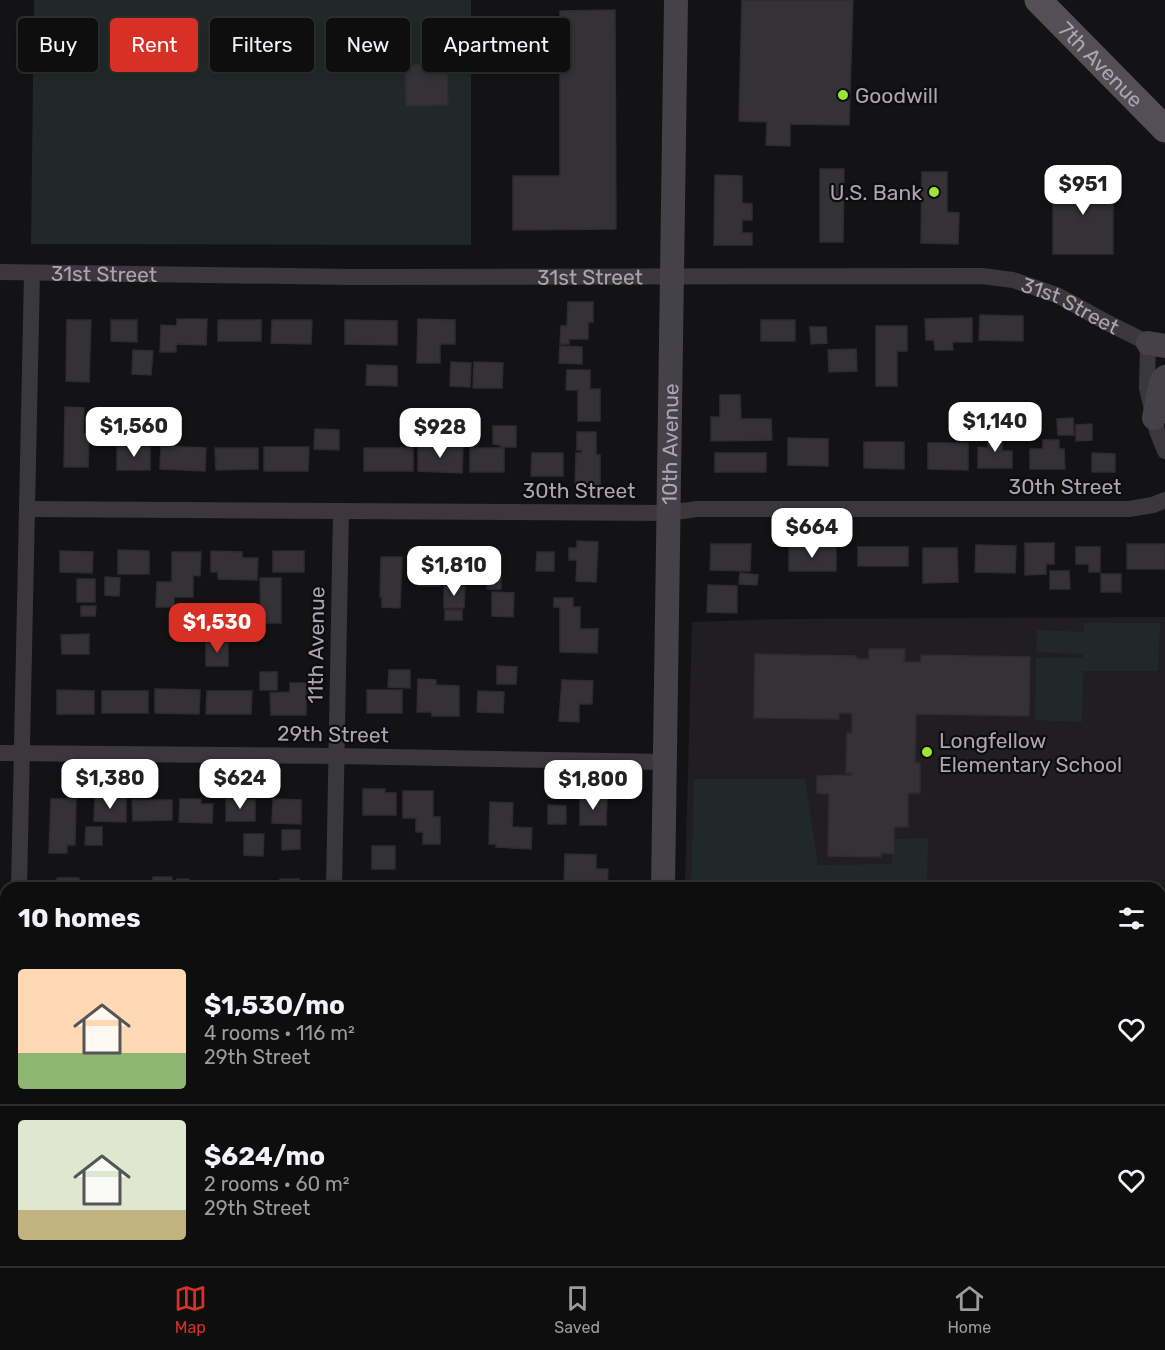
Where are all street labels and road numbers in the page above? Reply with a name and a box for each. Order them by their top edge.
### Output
street label: 7th Avenue [1054,16,1149,112]
street label: 31st Street [51,260,157,287]
street label: 31st Street [537,264,643,289]
street label: 31st Street [1018,271,1123,339]
street label: 10th Avenue [656,383,683,505]
street label: 30th Street [1009,474,1121,499]
street label: 30th Street [523,478,635,503]
street label: 11th Avenue [302,586,330,704]
street label: 29th Street [277,721,389,747]

